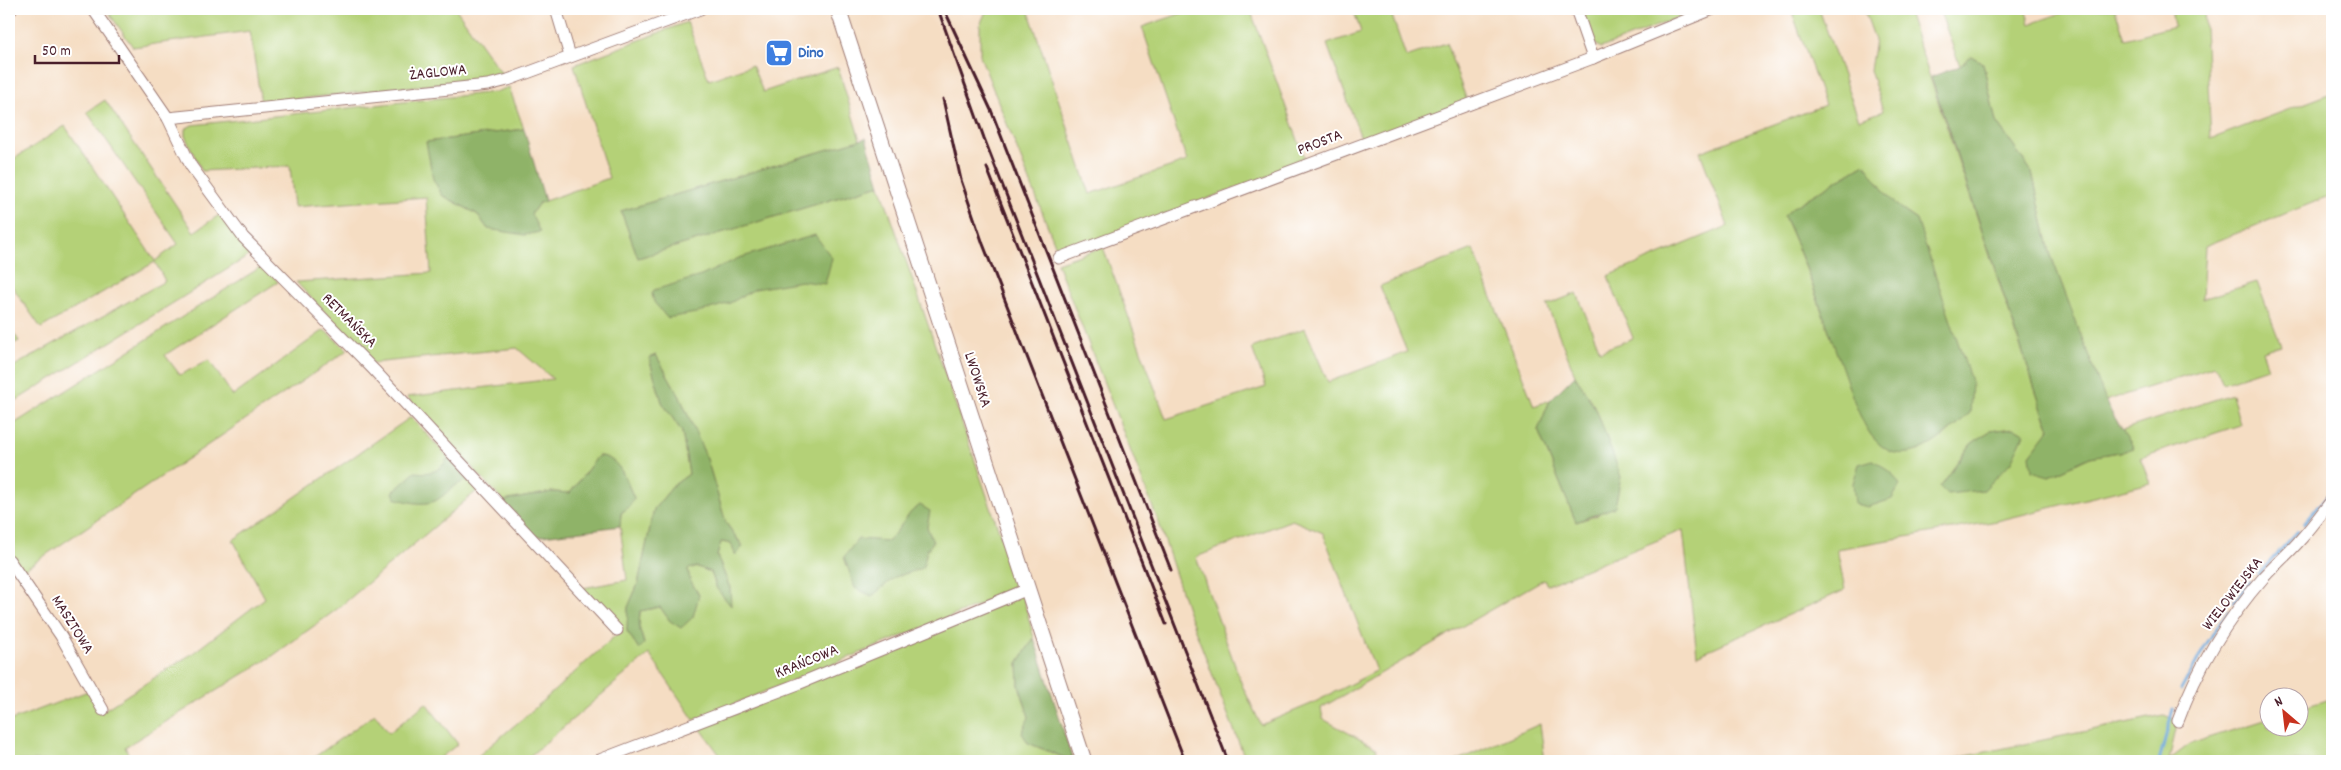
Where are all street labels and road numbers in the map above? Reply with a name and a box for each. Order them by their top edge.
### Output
street label: ŻAGLOWA [408,59,468,87]
street label: PROSTA [1294,124,1346,162]
street label: RETMAŃSKA [316,288,382,354]
street label: LWOWSKA [957,349,997,411]
street label: WIELOWIEJSKA [2197,552,2269,636]
street label: MASZTOWA [45,591,99,659]
street label: KRAŃCOWA [772,639,842,685]

